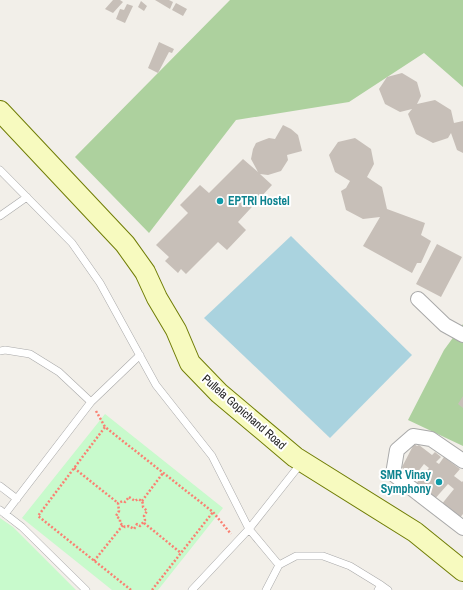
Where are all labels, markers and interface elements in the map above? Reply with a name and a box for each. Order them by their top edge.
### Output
place label: EPTRI Hostel [228,193,290,209]
marker: EPTRI Hostel [215,196,225,206]
street label: Pullela Gopichand Road [198,371,290,453]
place label: SMR Vinay Symphony [380,467,432,497]
marker: SMR Vinay Symphony [434,477,444,487]

